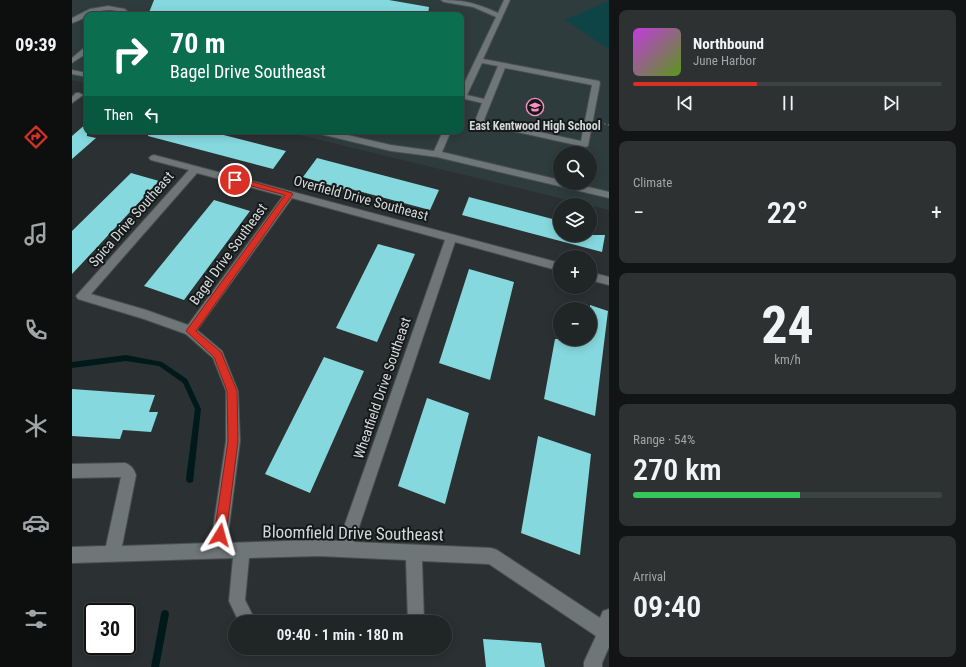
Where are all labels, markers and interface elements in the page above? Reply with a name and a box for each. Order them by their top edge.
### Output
text: 70 m [170,27,226,60]
icon: right [104,28,156,80]
text: 09:39 [15,34,57,55]
text: Northbound [693,35,764,53]
text: June Harbor [693,53,756,68]
text: Bagel Drive Southeast [170,61,326,82]
icon: previous [674,92,696,114]
icon: pause [777,92,799,114]
icon: next [880,92,902,114]
school or university icon: East Kentwood High School [525,97,545,117]
icon: left [141,104,163,126]
text: Then [104,106,133,124]
place label: East Kentwood High School [469,119,601,133]
icon: directions [22,123,50,151]
map controls [553,146,597,346]
button: search [553,146,597,190]
pin [218,163,252,197]
street label: Spica Drive Southeast [85,168,177,270]
icon: arrive [224,169,246,191]
street label: Overfield Drive Southeast [292,172,430,224]
text: Climate [633,175,672,190]
text: 22° [767,195,808,230]
button: layers [553,198,597,242]
street label: Bagel Drive Southeast [186,200,270,308]
text: − [633,200,644,225]
text: + [931,200,942,225]
icon: music [22,220,50,248]
button: + [553,250,597,294]
text: 24 [761,295,814,356]
button: − [553,302,597,346]
street label: Wheatfield Drive Southeast [350,315,414,461]
icon: phone [22,316,50,344]
text: km/h [774,352,801,367]
icon: climate [22,412,50,440]
text: Range · 54% [633,432,695,447]
text: 270 km [633,452,722,487]
icon: car [22,509,50,537]
position arrow [199,514,241,556]
street label: Bloomfield Drive Southeast [262,521,444,545]
text: Arrival [633,569,666,584]
text: 09:40 [633,589,701,624]
speed limit sign: 30 [84,603,136,655]
icon: filters [22,605,50,633]
text: 09:40 · 1 min · 180 m [277,626,403,644]

